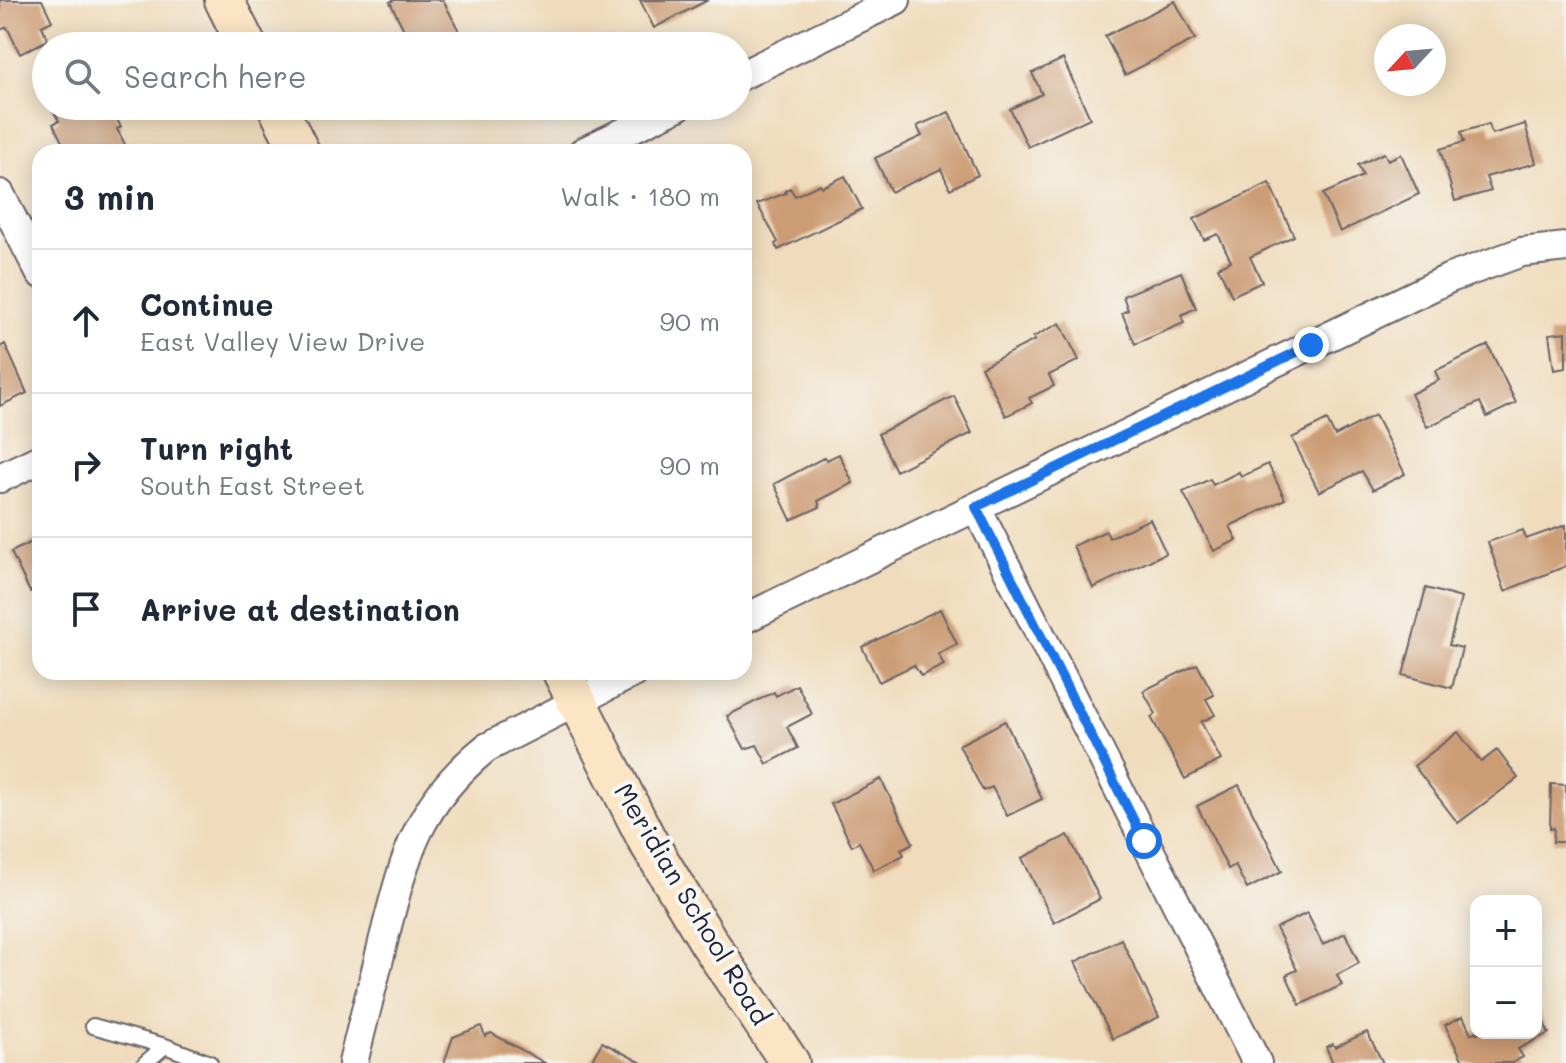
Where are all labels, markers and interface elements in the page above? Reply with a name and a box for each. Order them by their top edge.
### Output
north arrow [1374,24,1446,96]
search box [32,32,752,120]
icon: search [60,54,104,98]
text: Search here [124,56,307,96]
text: 3 min [64,174,155,219]
text: Walk · 180 m [560,179,720,213]
text: Continue [140,284,273,324]
icon: ahead [64,299,108,343]
text: 90 m [660,304,720,338]
text: East Valley View Drive [140,324,425,358]
route end [1293,327,1329,363]
text: Turn right [140,428,293,468]
icon: right [64,443,108,487]
text: 90 m [660,448,720,482]
text: South East Street [140,468,365,502]
icon: arrive [64,587,108,631]
text: Arrive at destination [140,589,460,629]
street label: Meridian School Road [607,776,779,1031]
route start [1126,823,1162,859]
map controls [1470,895,1542,1039]
button: + [1470,895,1542,967]
button: − [1470,967,1542,1039]

